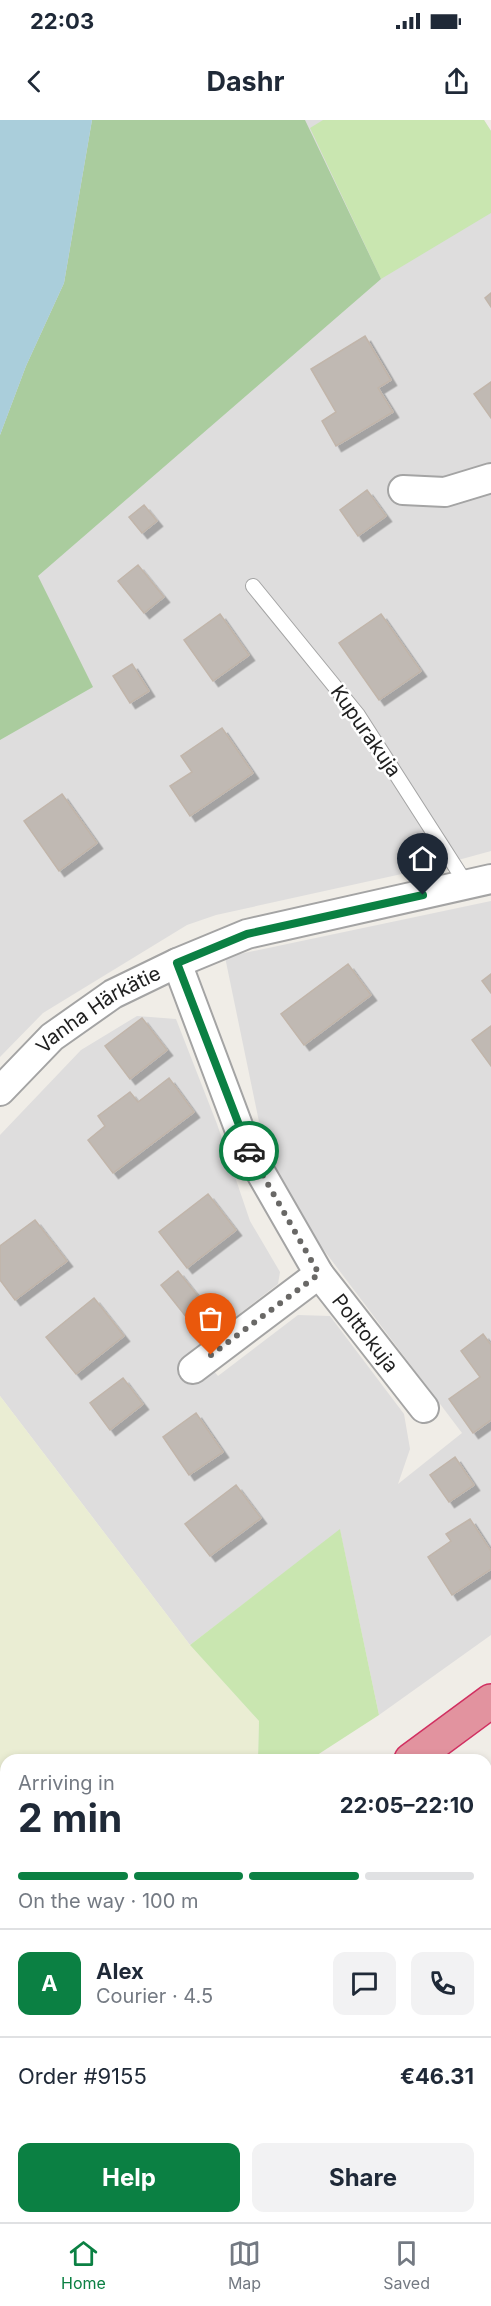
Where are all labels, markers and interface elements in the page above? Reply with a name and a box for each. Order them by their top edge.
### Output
text: 22:03 [30,8,94,34]
icon: back [18,65,51,98]
text: Dashr [206,65,285,98]
icon: share [440,65,473,98]
street label: Kupurakuja [326,681,406,781]
pin [397,833,448,895]
icon: home [406,842,439,875]
street label: Vanha Härkätie [31,961,164,1058]
courier [219,1121,279,1181]
icon: car [233,1135,266,1168]
street label: Polttokuja [327,1289,403,1377]
pin [185,1293,236,1355]
icon: bag [194,1302,227,1335]
text: Arriving in [18,1771,115,1795]
text: 22:05–22:10 [340,1792,474,1818]
text: 2 min [18,1794,122,1841]
text: On the way · 100 m [18,1889,198,1913]
button: chat [333,1952,396,2015]
button: phone [411,1952,474,2015]
text: Alex [96,1958,144,1984]
text: A [41,1970,58,1996]
text: Courier · 4.5 [96,1984,213,2008]
text: Order #9155 [18,2063,147,2089]
text: €46.31 [400,2063,474,2089]
button: Help [18,2143,240,2212]
button: Share [252,2143,474,2212]
tab: Home [61,2237,106,2293]
tab: Map [228,2237,261,2293]
tab: Saved [383,2237,430,2293]

